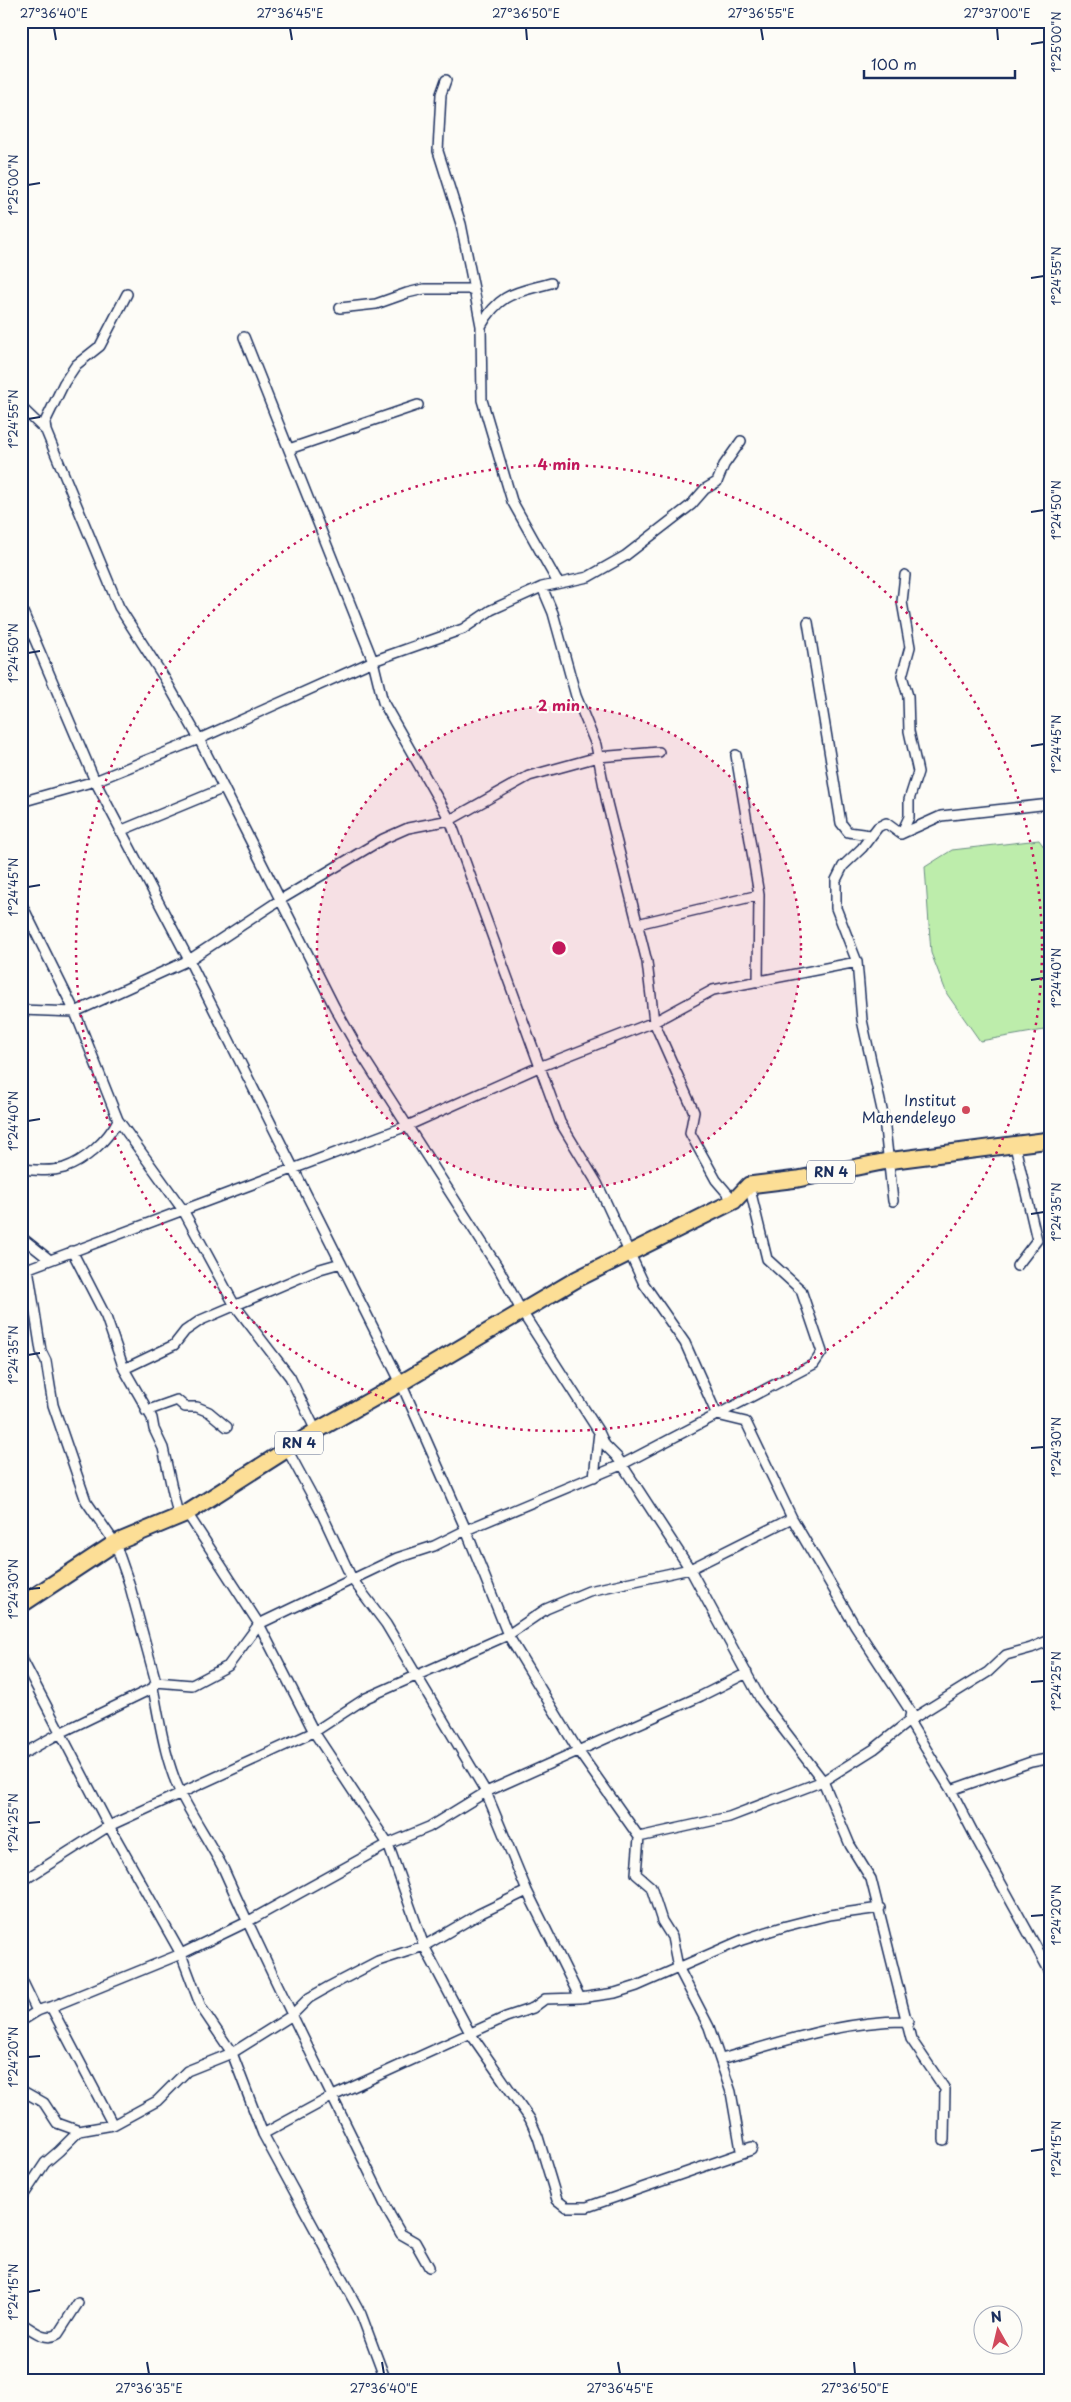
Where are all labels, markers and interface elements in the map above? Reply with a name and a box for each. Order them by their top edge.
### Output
text: 27°36'40"E [20,4,88,22]
text: 27°36'45"E [256,4,324,22]
text: 27°36'50"E [492,4,560,22]
text: 27°36'55"E [727,4,795,22]
text: 27°37'00"E [963,4,1031,22]
text: 1°25'00"N [1047,11,1065,73]
scale bar [864,48,1015,80]
text: 100 m [871,52,917,75]
text: 1°25'00"N [4,154,22,216]
text: 1°24'55"N [1047,246,1065,306]
text: 1°24'55"N [4,389,22,449]
text: 4 min [538,452,580,475]
text: 1°24'50"N [1047,480,1065,540]
text: 1°24'50"N [4,623,22,683]
text: 2 min [538,693,580,716]
text: 1°24'45"N [1047,715,1065,773]
text: 1°24'45"N [4,858,22,916]
centre of rings [550,939,568,957]
text: 1°24'40"N [1047,948,1065,1008]
place label: Institut Mahendeleyo [862,1088,956,1128]
text: 1°24'40"N [4,1091,22,1151]
marker: Institut Mahendeleyo [960,1104,972,1116]
road number: RN 4 [807,1160,855,1184]
text: 1°24'35"N [1047,1182,1065,1242]
text: 1°24'35"N [4,1325,22,1385]
text: 1°24'30"N [1047,1417,1065,1477]
road number: RN 4 [275,1432,323,1455]
text: 1°24'30"N [4,1559,22,1619]
text: 1°24'25"N [1047,1651,1065,1711]
text: 1°24'25"N [4,1793,22,1853]
text: 1°24'20"N [1047,1885,1065,1945]
text: 1°24'20"N [4,2027,22,2087]
text: 1°24'15"N [1047,2121,1065,2177]
text: 1°24'15"N [4,2264,22,2320]
north arrow [974,2304,1024,2354]
text: N [989,2305,1003,2328]
text: 27°36'35"E [115,2379,183,2397]
text: 27°36'40"E [350,2379,418,2397]
text: 27°36'45"E [586,2379,654,2397]
text: 27°36'50"E [821,2379,889,2397]

